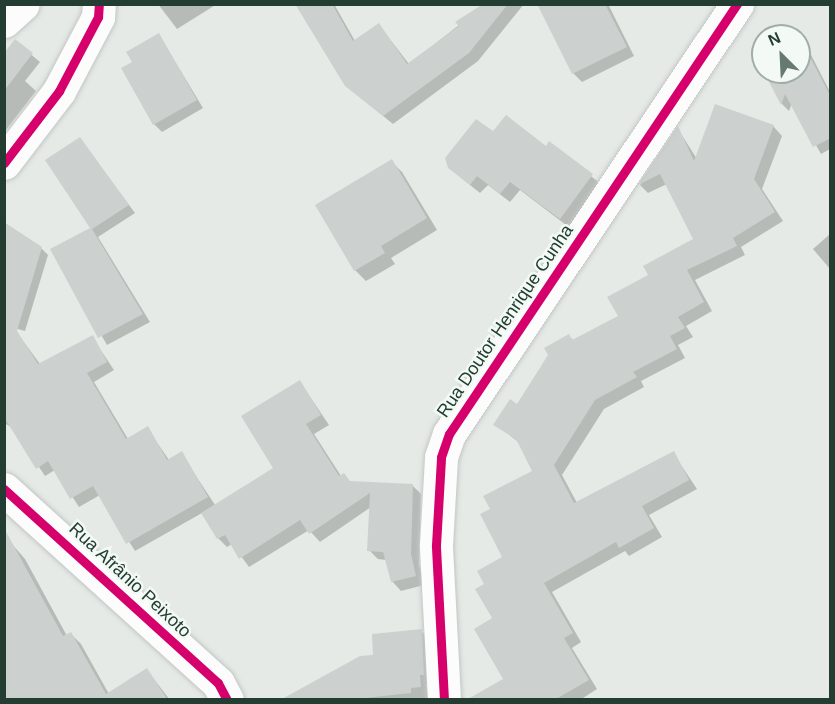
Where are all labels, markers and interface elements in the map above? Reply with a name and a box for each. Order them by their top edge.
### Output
north arrow [751,24,811,84]
text: N [766,29,783,49]
street label: Rua Doutor Henrique Cunha [432,220,578,422]
street label: Rua Afrânio Peixoto [64,518,196,642]

